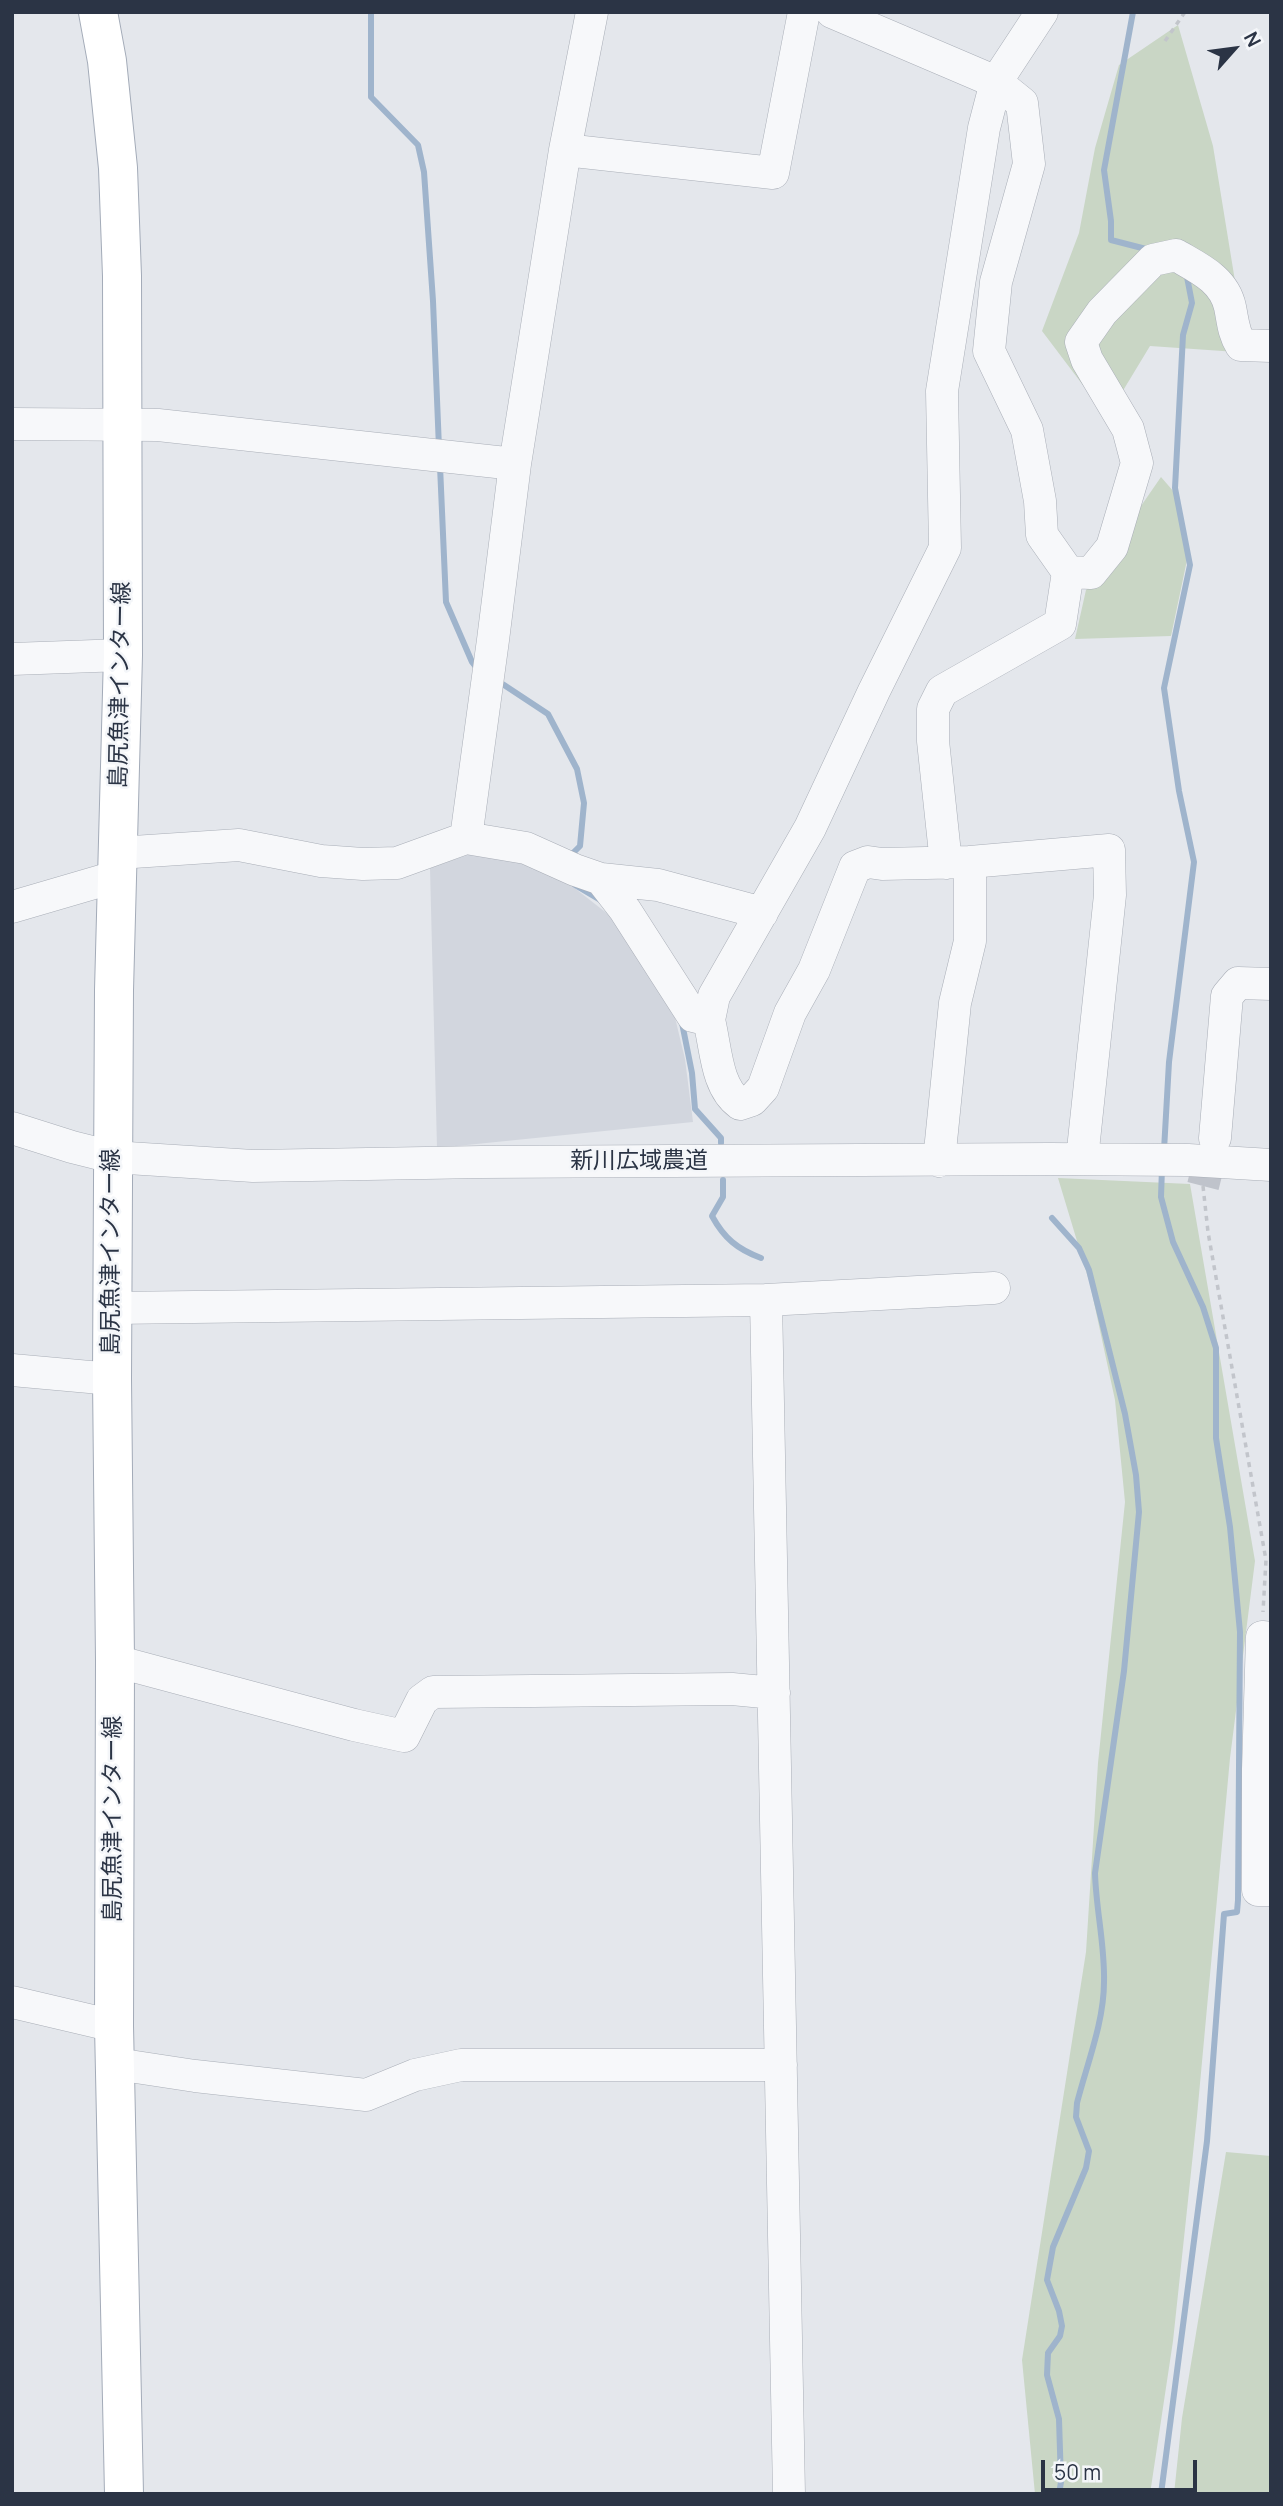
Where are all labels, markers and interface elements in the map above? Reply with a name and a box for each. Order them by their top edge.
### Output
north arrow [1199,14,1269,84]
text: N [1238,27,1267,51]
street label: 島尻魚津インター線 [105,581,137,789]
street label: 新川広域農道 [570,1148,708,1176]
street label: 島尻魚津インター線 [98,1149,126,1355]
street label: 島尻魚津インター線 [100,1716,128,1922]
scale bar [1045,2446,1201,2490]
text: 50 m [1054,2458,1101,2486]

